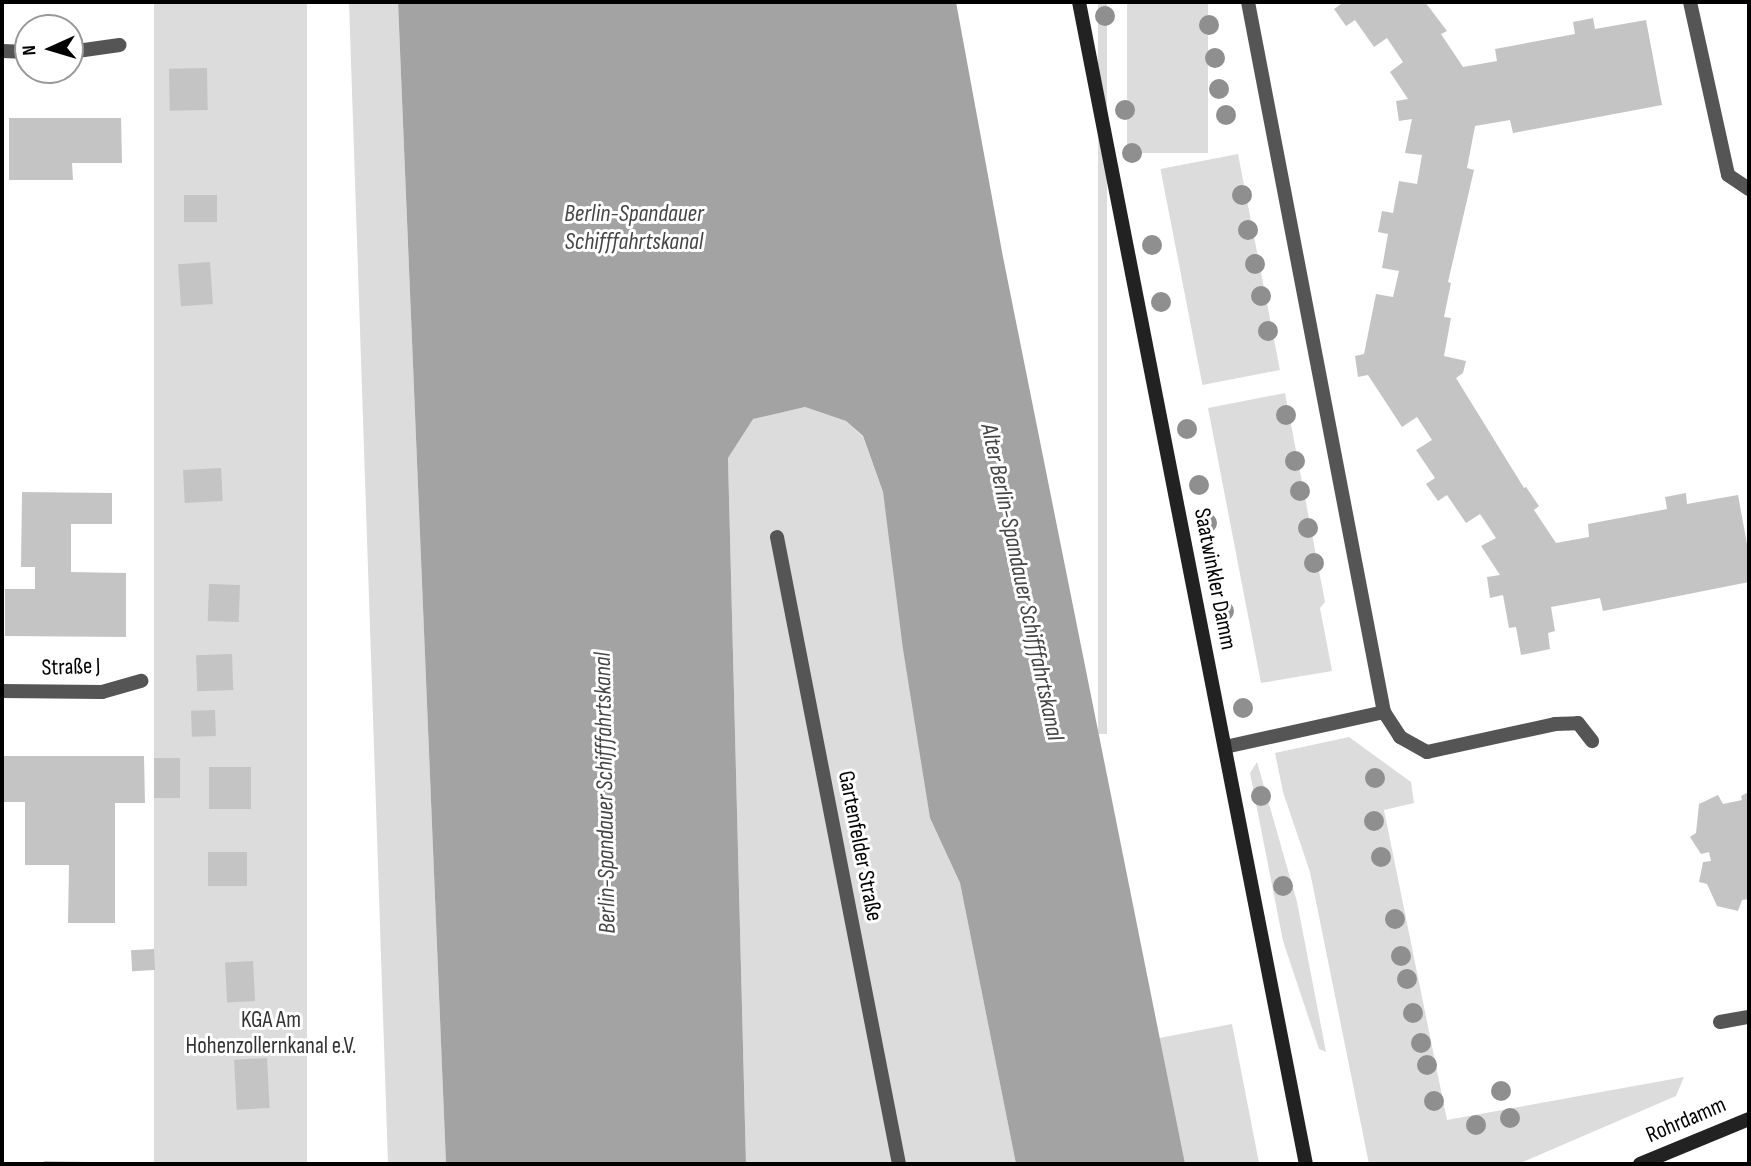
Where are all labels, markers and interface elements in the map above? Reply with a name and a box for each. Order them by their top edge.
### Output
north arrow [14,14,84,84]
text: N [18,44,41,56]
water label: Berlin-Spandauer Schifffahrtskanal [564,200,704,256]
water label: Alter Berlin-Spandauer Schifffahrtskanal [974,421,1070,743]
street label: Saatwinkler Damm [1188,506,1242,652]
street label: Straße J [41,652,101,682]
water label: Berlin-Spandauer Schifffahrtskanal [588,652,622,934]
street label: Gartenfelder Straße [832,768,888,924]
park label: KGA Am Hohenzollernkanal e.V. [186,1006,356,1060]
street label: Rohrdamm [1642,1091,1730,1149]

